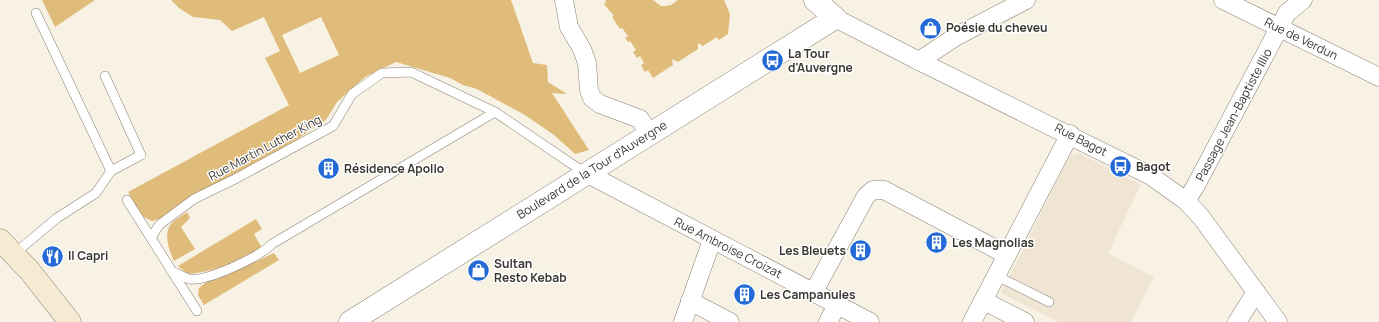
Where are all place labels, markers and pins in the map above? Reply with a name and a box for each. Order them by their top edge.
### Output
shop icon: Poésie du cheveu [918,15,944,41]
place label: Poésie du cheveu [946,19,1048,36]
place label: La Tour d'Auvergne [788,45,853,76]
bus stop icon: La Tour d'Auvergne [760,48,786,74]
bus stop icon: Bagot [1108,154,1134,180]
building icon: Résidence Apollo [315,156,341,182]
place label: Bagot [1136,158,1171,175]
place label: Résidence Apollo [344,160,444,177]
building icon: Les Magnolias [924,230,950,256]
place label: Les Magnolias [952,234,1035,251]
building icon: Les Bleuets [848,238,874,264]
place label: Les Bleuets [779,242,846,259]
restaurant icon: Il Capri [39,243,65,269]
place label: Il Capri [68,247,108,264]
place label: Sultan Resto Kebab [494,255,567,286]
shop icon: Sultan Resto Kebab [465,258,491,284]
building icon: Les Campanules [732,282,758,308]
place label: Les Campanules [760,286,856,303]

